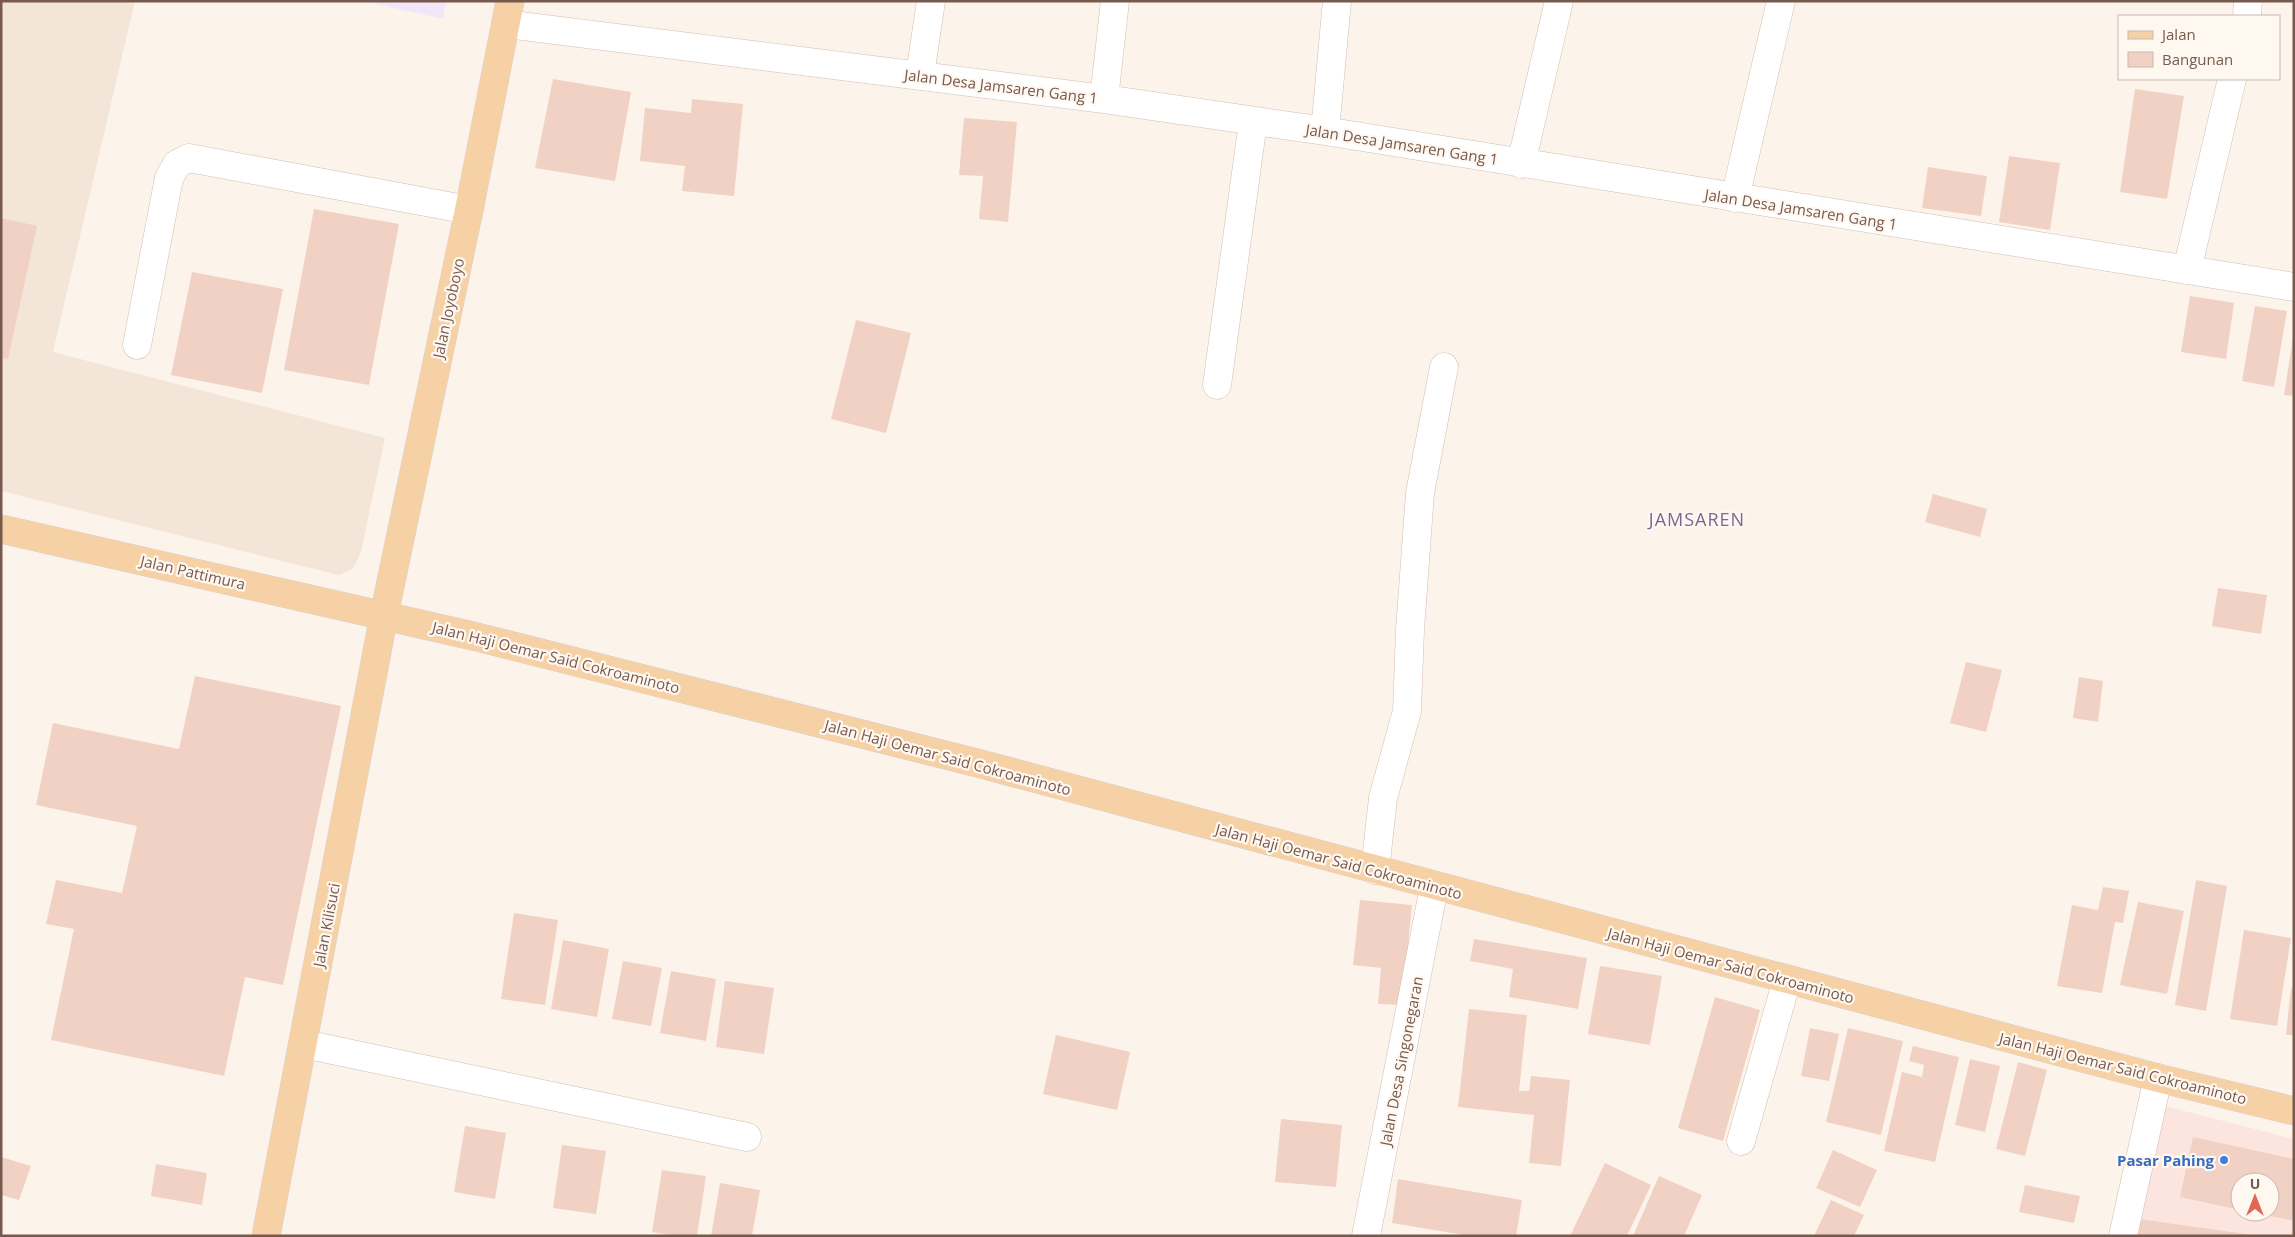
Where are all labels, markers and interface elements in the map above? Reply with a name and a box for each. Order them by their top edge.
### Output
legend [2118,15,2280,80]
text: Jalan [2160,24,2196,44]
text: Bangunan [2162,49,2233,69]
street label: Jalan Desa Jamsaren Gang 1 [901,64,1099,108]
street label: Jalan Desa Jamsaren Gang 1 [1302,119,1500,169]
street label: Jalan Desa Jamsaren Gang 1 [1701,184,1899,234]
street label: Jalan Joyoboyo [427,256,468,362]
district label: JAMSAREN [1647,507,1745,531]
street label: Jalan Pattimura [137,550,247,594]
street label: Jalan Haji Oemar Said Cokroaminoto [428,616,682,697]
street label: Jalan Haji Oemar Said Cokroaminoto [821,714,1073,800]
street label: Jalan Haji Oemar Said Cokroaminoto [1212,818,1464,904]
street label: Jalan Kilisuci [308,881,344,971]
street label: Jalan Haji Oemar Said Cokroaminoto [1604,922,1856,1008]
street label: Jalan Desa Singonegaran [1374,974,1427,1149]
street label: Jalan Haji Oemar Said Cokroaminoto [1995,1027,2249,1108]
place label: Pasar Pahing [2117,1150,2215,1170]
marker: Pasar Pahing [2218,1154,2230,1166]
north arrow [2230,1172,2280,1222]
text: U [2250,1174,2260,1193]

